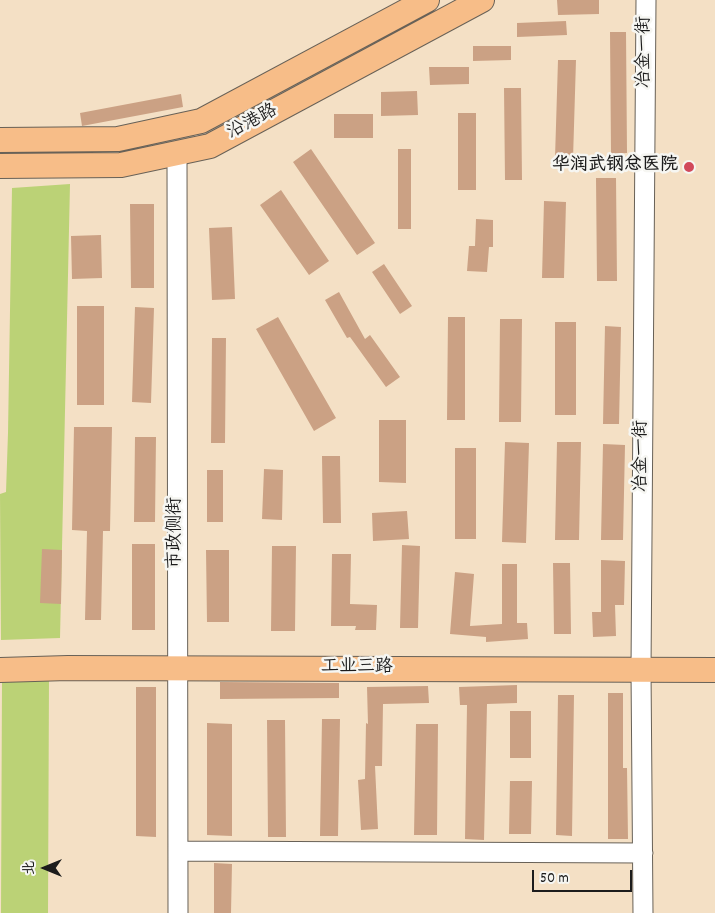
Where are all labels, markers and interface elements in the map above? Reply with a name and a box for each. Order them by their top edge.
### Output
street label: 冶金一街 [635,16,657,88]
street label: 沿港路 [224,101,282,145]
place label: 华润武钢总医院 [552,156,678,178]
marker: 华润武钢总医院 [682,160,696,174]
street label: 冶金一街 [632,420,654,492]
street label: 市政侧街 [166,497,188,569]
street label: 工业三路 [321,658,393,680]
north arrow [20,843,70,893]
scale bar [535,860,635,892]
text: 北 [20,861,40,875]
text: 50 m [540,868,569,890]

